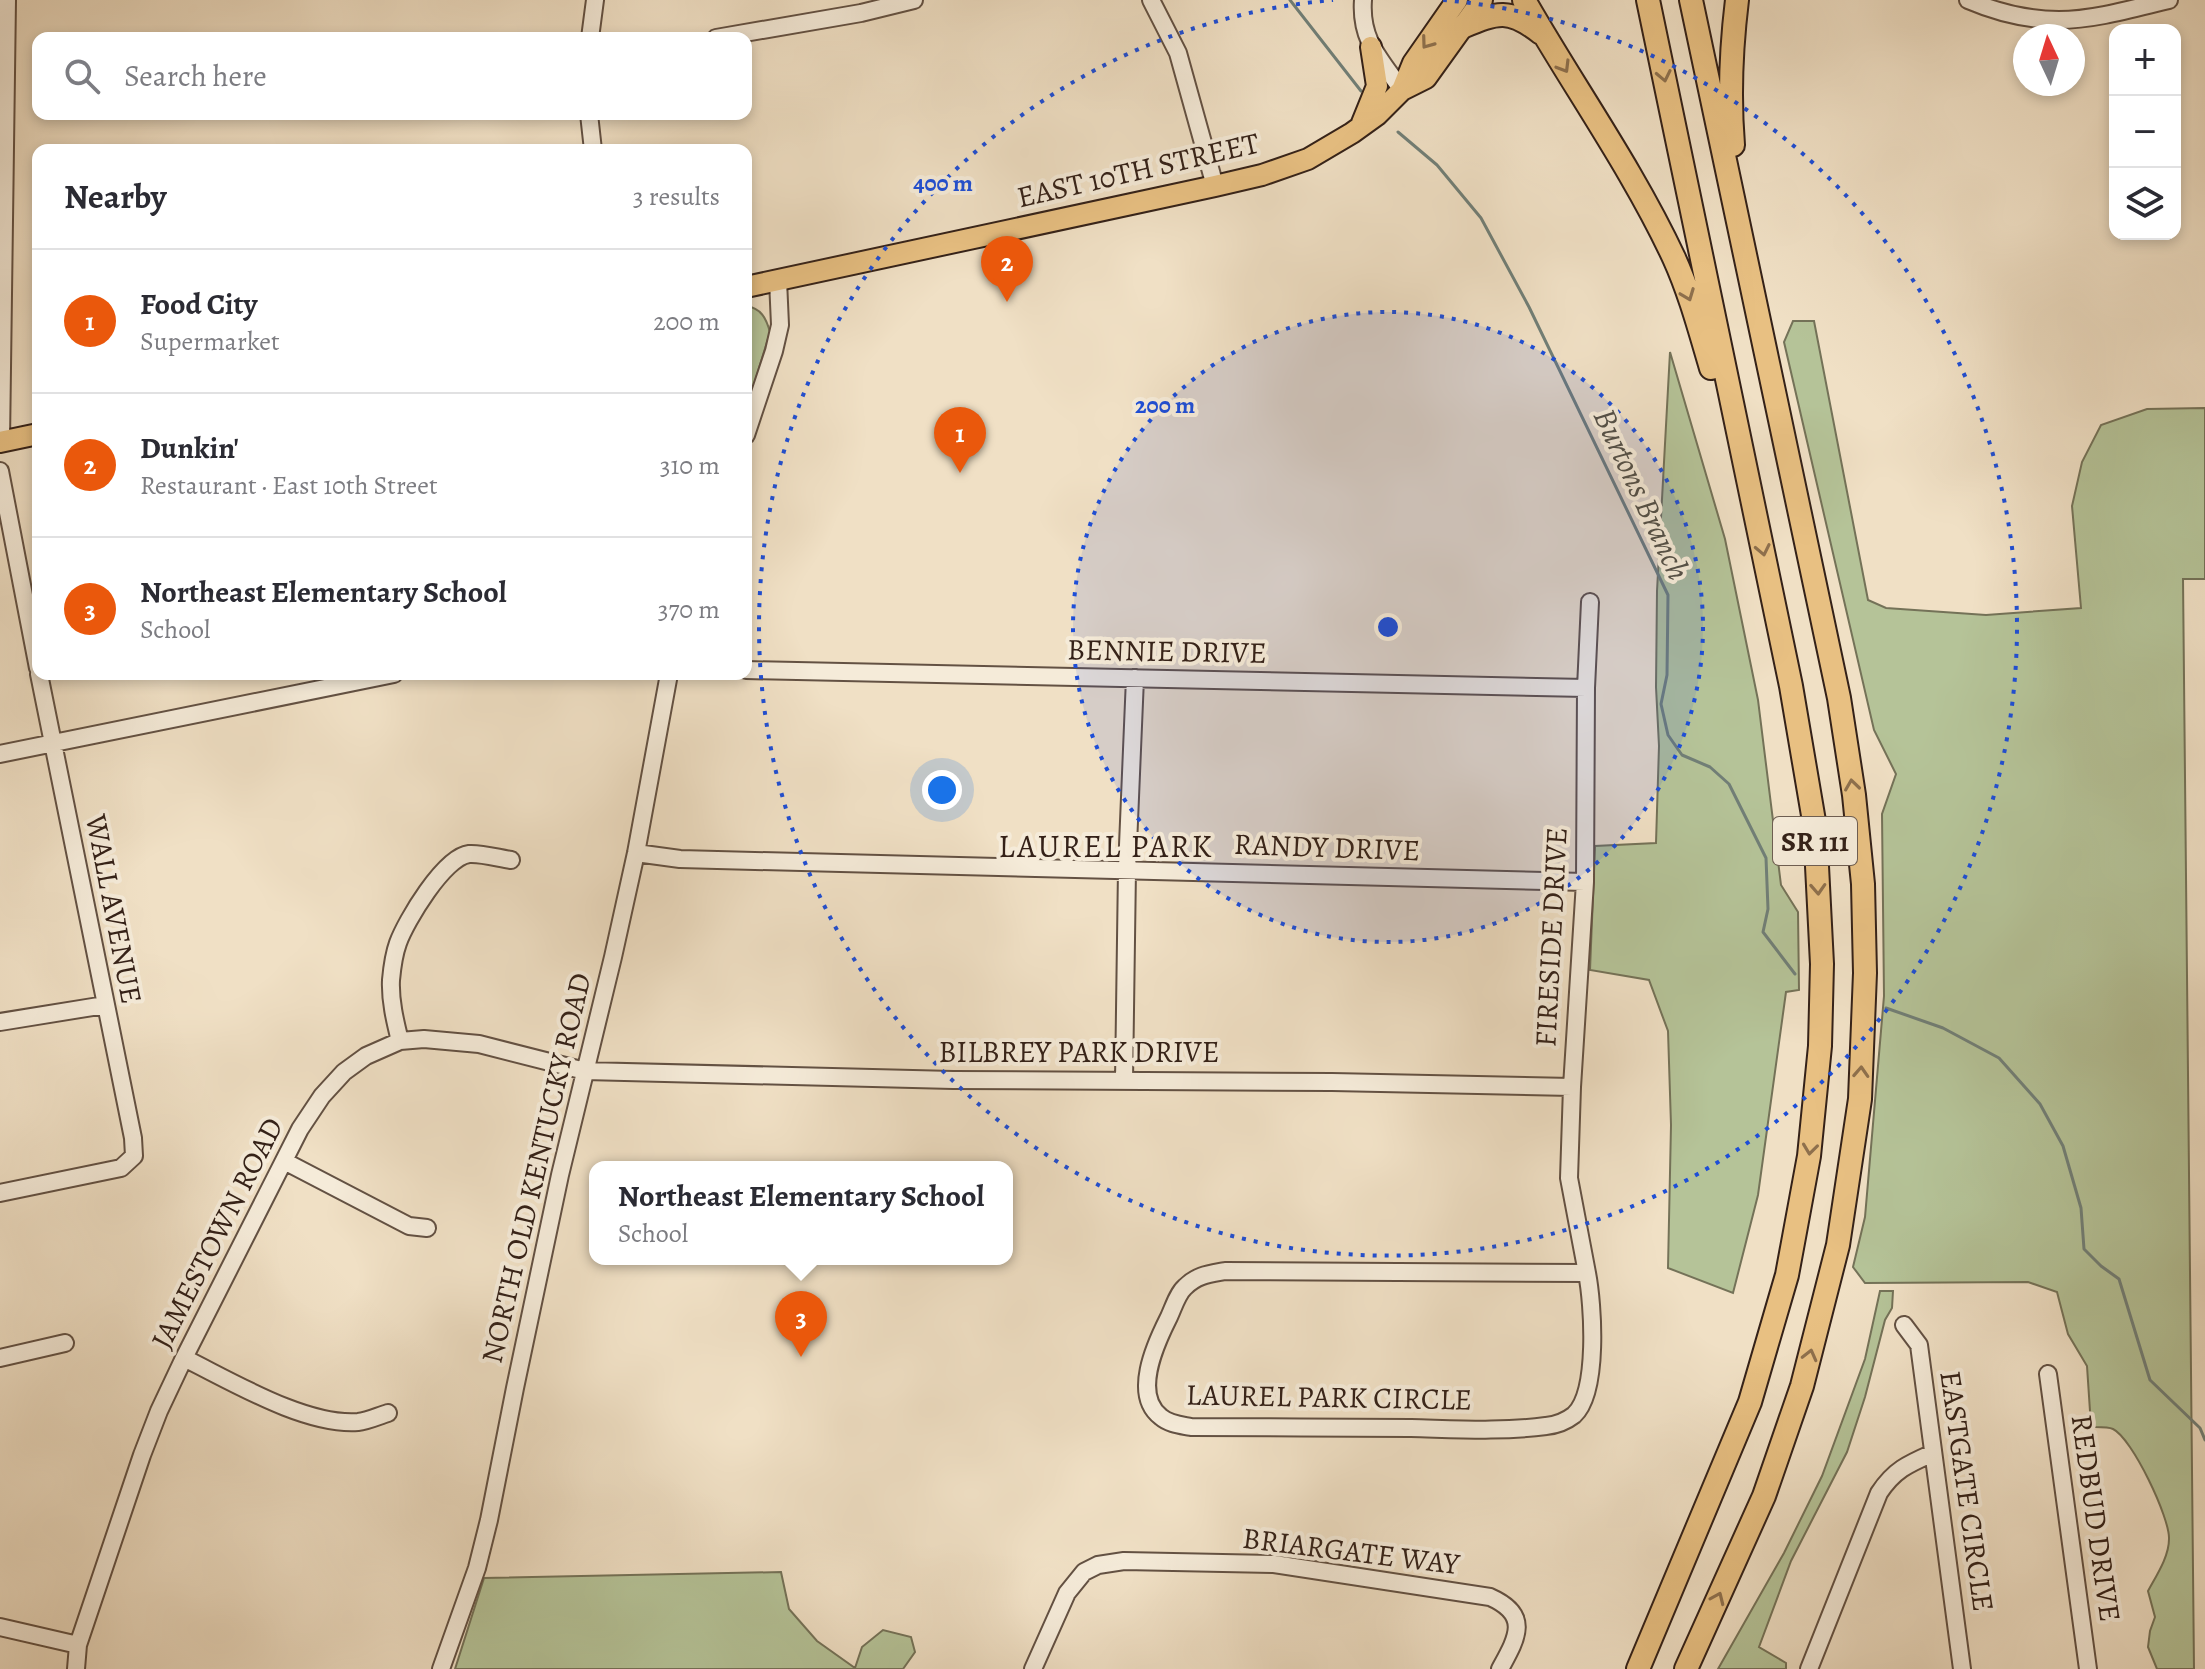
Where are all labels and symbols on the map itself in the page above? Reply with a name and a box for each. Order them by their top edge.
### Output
north arrow [2013,24,2085,96]
one-way arrow [1422,35,1437,49]
one-way arrow [1554,58,1569,73]
one-way arrow [1655,69,1672,83]
street label: EAST 10TH STREET [1013,123,1263,217]
text: 400 m [913,167,973,199]
pin: 2 [981,236,1033,302]
one-way arrow [1678,287,1695,301]
text: 200 m [1135,389,1195,421]
water label: Burtons Branch [1583,401,1701,587]
pin: 1 [934,407,986,473]
one-way arrow [1754,543,1771,556]
centre of rings [1374,613,1402,641]
street label: BENNIE DRIVE [1067,629,1267,673]
your location [922,770,962,810]
one-way arrow [1844,778,1861,792]
street label: WALL AVENUE [76,810,152,1007]
road number: SR 111 [1773,817,1857,865]
district label: LAUREL PARK [998,824,1214,868]
street label: RANDY DRIVE [1233,824,1421,870]
street label: FIRESIDE DRIVE [1525,826,1577,1048]
one-way arrow [1809,883,1826,896]
street label: NORTH OLD KENTUCKY ROAD [472,969,600,1367]
street label: BILBREY PARK DRIVE [938,1032,1220,1072]
one-way arrow [1852,1065,1869,1078]
street label: JAMESTOWN ROAD [141,1111,293,1355]
one-way arrow [1801,1142,1818,1155]
pin: 3 [775,1291,827,1357]
one-way arrow [1800,1349,1817,1363]
street label: EASTGATE CIRCLE [1930,1368,2004,1614]
street label: LAUREL PARK CIRCLE [1186,1375,1472,1419]
street label: REDBUD DRIVE [2062,1412,2130,1624]
street label: BRIARGATE WAY [1240,1518,1463,1584]
one-way arrow [1708,1592,1724,1606]

